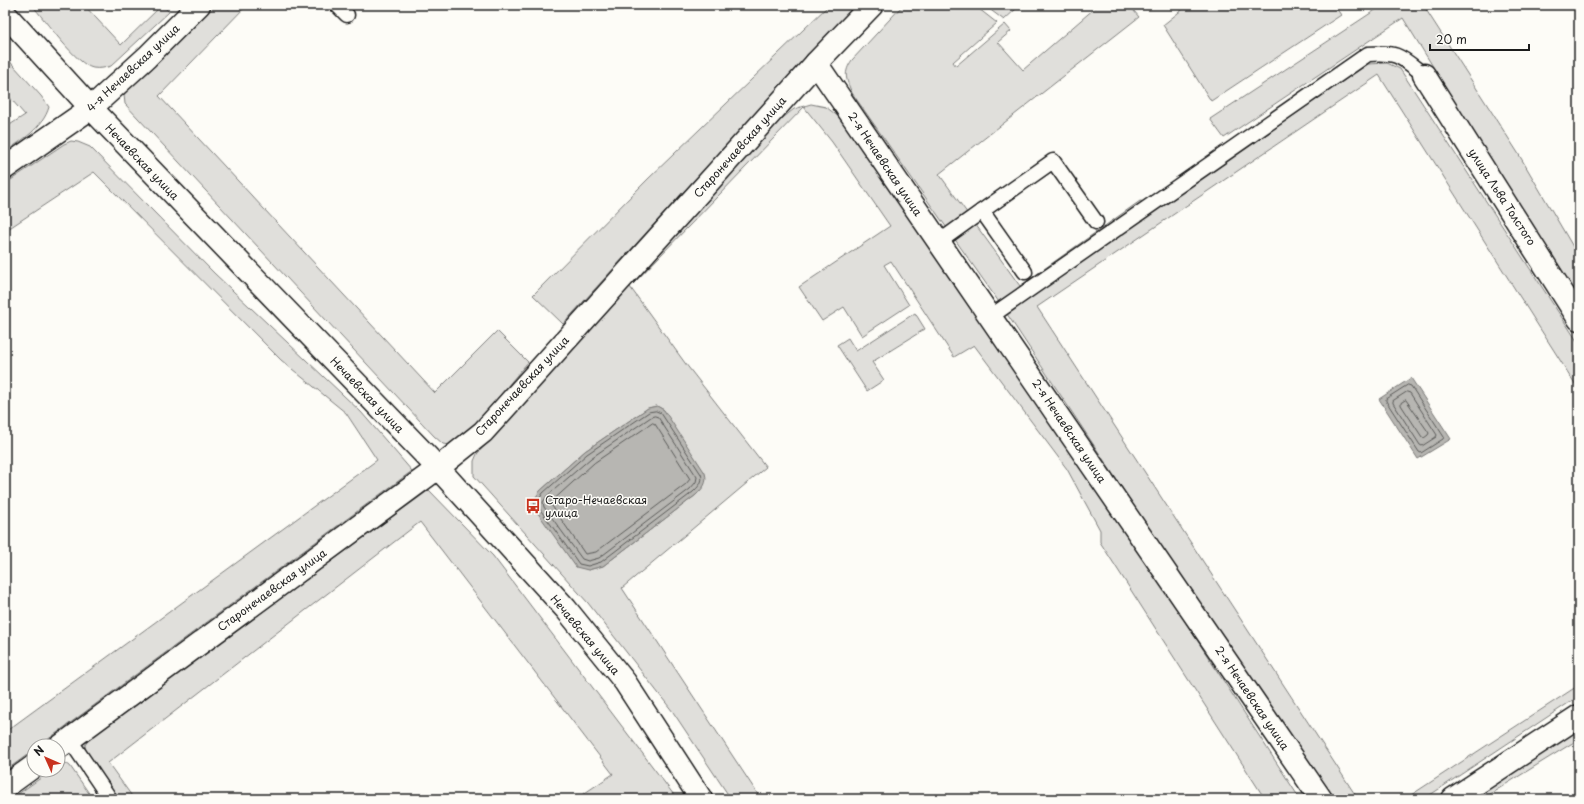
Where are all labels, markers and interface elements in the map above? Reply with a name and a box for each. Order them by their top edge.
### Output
street label: 4-я Нечаевская улица [82,20,183,115]
scale bar [1430,26,1529,52]
text: 20 m [1436,30,1467,48]
street label: Старонечаевская улица [689,92,790,201]
street label: 2-я Нечаевская улица [844,108,927,219]
street label: Нечаевская улица [101,120,183,204]
street label: улица Льва Толстого [1465,145,1540,249]
street label: Старонечаевская улица [471,332,573,439]
street label: Нечаевская улица [326,353,408,437]
street label: 2-я Нечаевская улица [1028,375,1111,486]
place label: Старо-Нечаевская улица [545,491,647,521]
bus stop icon: Старо-Нечаевская улица [524,497,542,515]
street label: Старонечаевская улица [214,544,330,635]
street label: Нечаевская улица [547,591,624,679]
street label: 2-я Нечаевская улица [1211,642,1294,753]
north arrow [26,738,66,778]
text: N [29,741,48,760]

